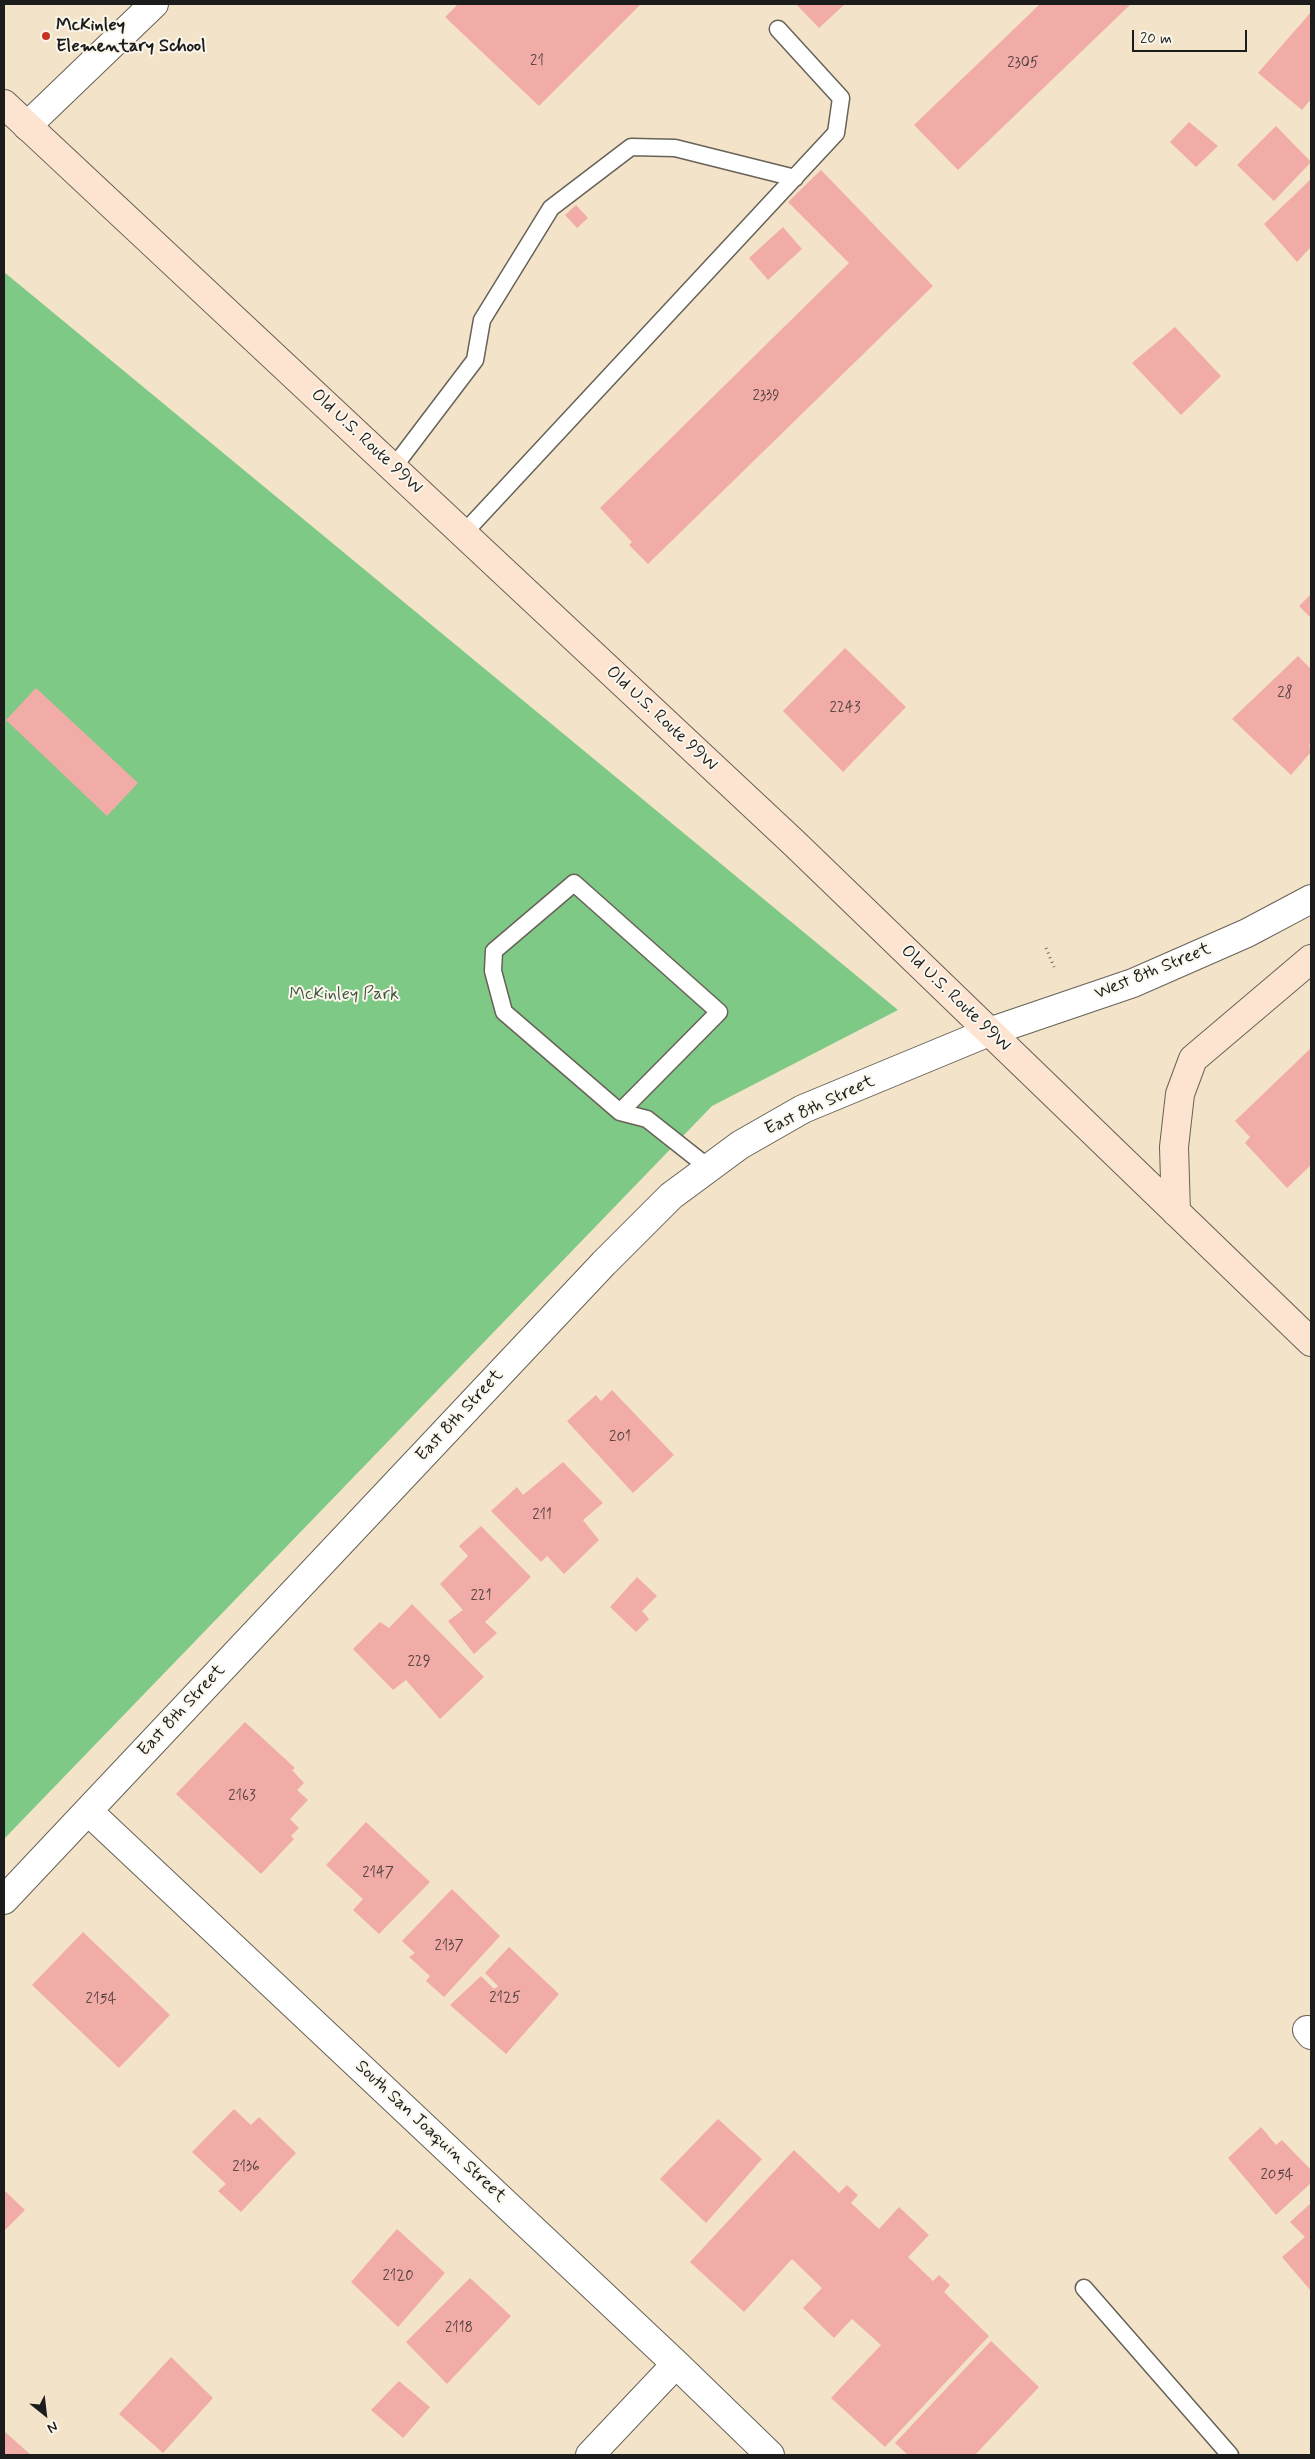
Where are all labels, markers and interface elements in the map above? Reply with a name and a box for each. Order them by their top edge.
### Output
place label: McKinley Elementary School [56,15,206,58]
scale bar [1135,20,1250,52]
text: 20 m [1140,29,1172,49]
marker: McKinley Elementary School [40,30,52,42]
house number: 21 [530,53,544,71]
house number: 2305 [1007,55,1039,73]
street label: Old U.S. Route 99W [306,385,426,499]
house number: 2339 [752,388,780,406]
street label: Old U.S. Route 99W [601,662,721,776]
house number: 28 [1277,685,1293,703]
house number: 2243 [830,700,860,718]
street label: West 8th Street [1092,939,1214,1005]
street label: Old U.S. Route 99W [896,941,1014,1057]
park label: McKinley Park [289,984,399,1006]
street label: East 8th Street [762,1071,878,1141]
street label: East 8th Street [412,1365,508,1467]
house number: 201 [609,1429,631,1447]
house number: 211 [532,1507,552,1525]
house number: 221 [470,1588,492,1606]
house number: 229 [407,1654,431,1672]
street label: East 8th Street [134,1660,230,1762]
house number: 2163 [228,1788,256,1806]
house number: 2147 [362,1865,394,1883]
house number: 2137 [434,1938,464,1956]
house number: 2125 [489,1990,521,2008]
house number: 2154 [86,1991,116,2009]
street label: South San Joaquin Street [350,2056,510,2208]
house number: 2136 [232,2159,260,2177]
house number: 2054 [1261,2167,1293,2185]
house number: 2120 [382,2268,414,2286]
house number: 2118 [445,2320,473,2338]
north arrow [20,2389,70,2439]
text: N [44,2417,61,2437]

